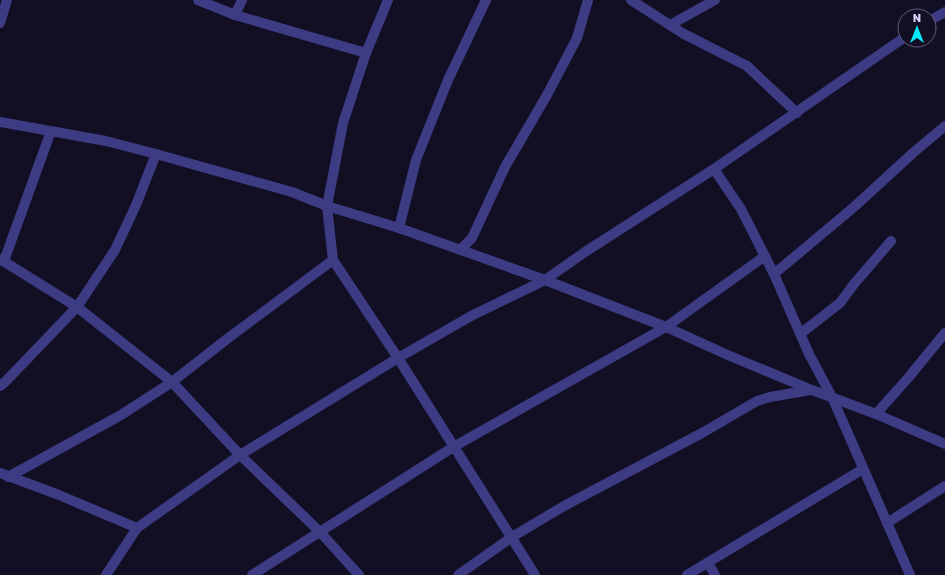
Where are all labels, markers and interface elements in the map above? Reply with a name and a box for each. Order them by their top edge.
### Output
north arrow [897,8,937,48]
text: N [913,11,921,24]

